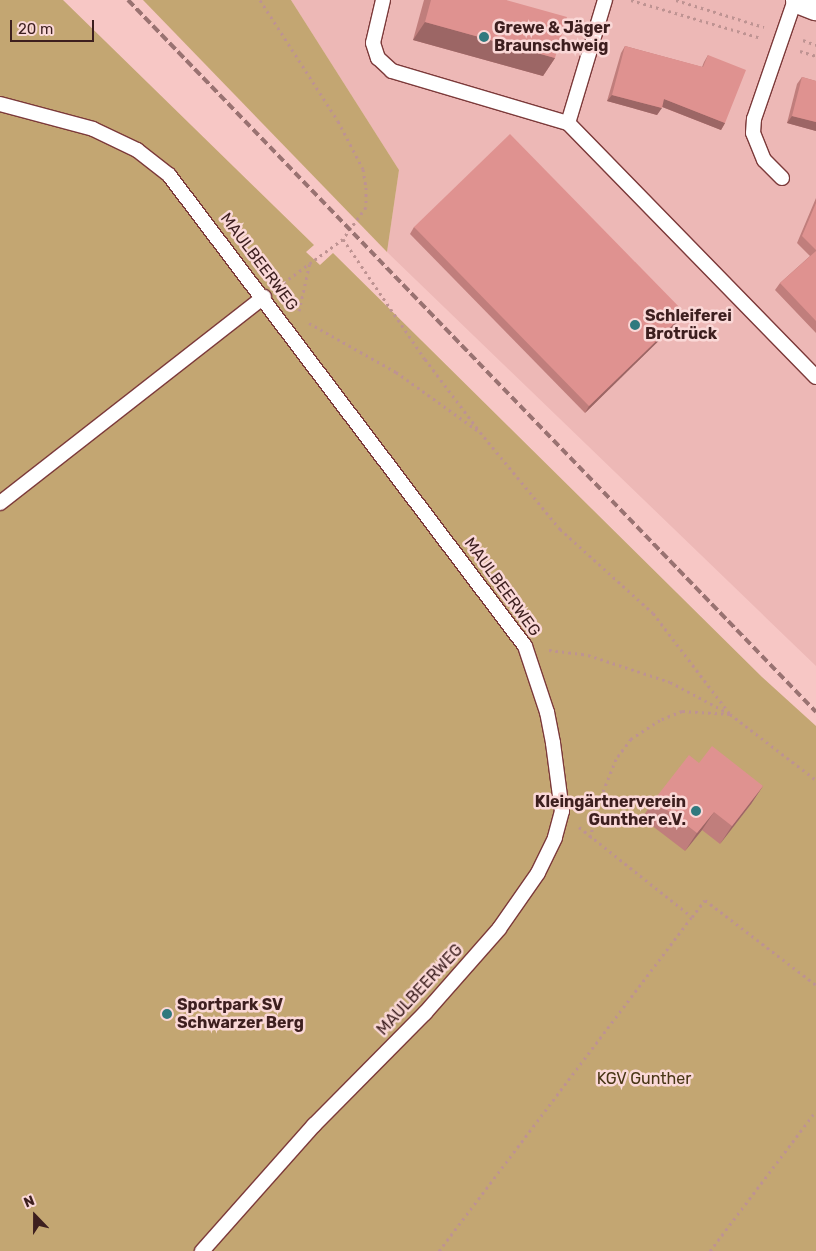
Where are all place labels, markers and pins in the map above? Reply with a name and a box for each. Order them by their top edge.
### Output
place label: Grewe & Jäger Braunschweig [494,18,610,56]
marker: Grewe & Jäger Braunschweig [478,31,490,43]
place label: Schleiferei Brotrück [645,306,732,344]
marker: Schleiferei Brotrück [629,319,641,331]
place label: Kleingärtnerverein Gunther e.V. [535,792,686,830]
marker: Kleingärtnerverein Gunther e.V. [690,805,702,817]
place label: Sportpark SV Schwarzer Berg [177,995,304,1033]
marker: Sportpark SV Schwarzer Berg [161,1008,173,1020]

